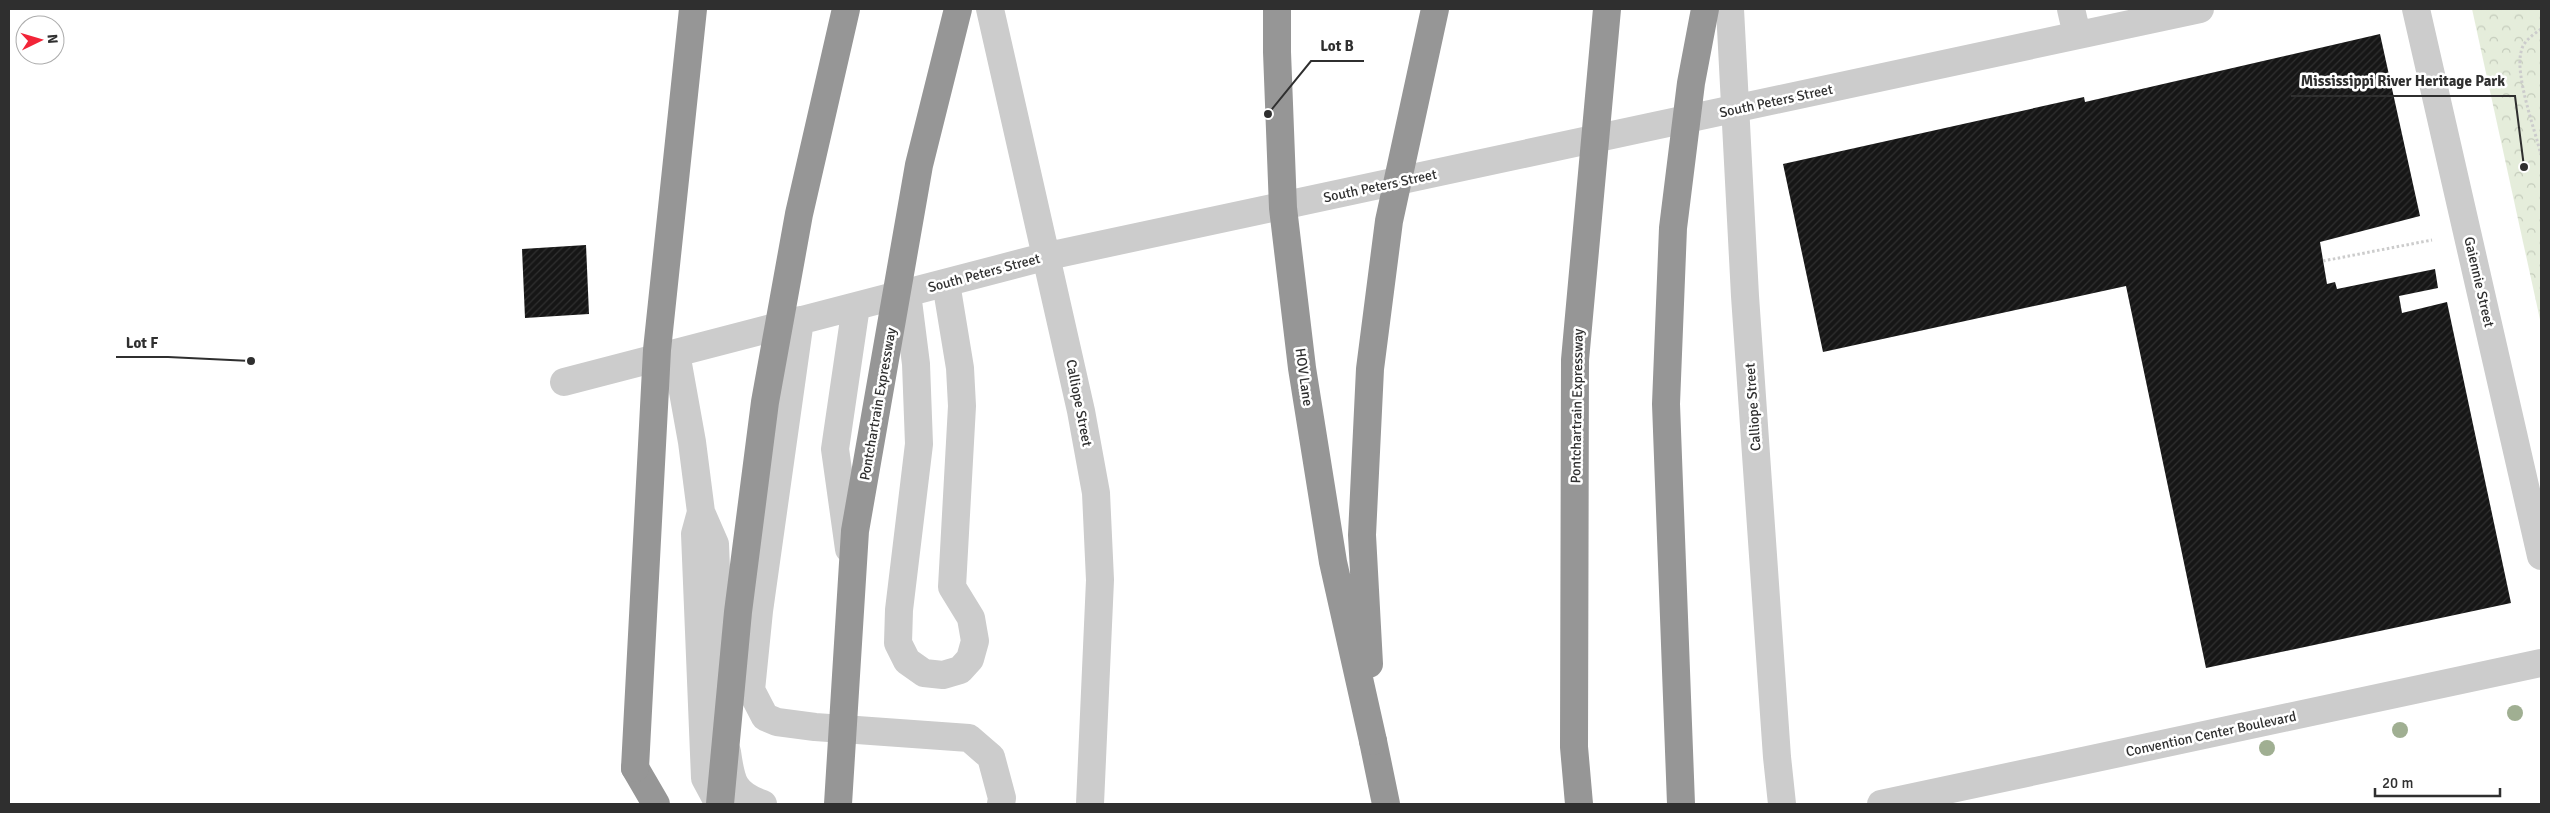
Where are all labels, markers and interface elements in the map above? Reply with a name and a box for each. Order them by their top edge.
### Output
north arrow [15,15,65,65]
callout: Lot B [1311,31,1364,61]
text: N [44,33,61,45]
text: Lot B [1320,37,1354,55]
callout: Mississippi River Heritage Park [2291,66,2515,96]
text: Mississippi River Heritage Park [2301,72,2505,90]
street label: South Peters Street [1718,81,1834,121]
street label: South Peters Street [1322,166,1438,206]
street label: Gaiennie Street [2460,235,2498,329]
street label: South Peters Street [926,250,1042,296]
street label: Pontchartrain Expressway [856,326,900,482]
callout: Lot F [116,327,168,357]
street label: Pontchartrain Expressway [1567,328,1587,484]
text: Lot F [126,334,158,352]
street label: HOV Lane [1292,347,1316,407]
street label: Calliope Street [1062,358,1096,448]
street label: Calliope Street [1741,362,1765,452]
street label: Convention Center Boulevard [2124,708,2298,760]
scale bar [2375,766,2500,798]
text: 20 m [2382,774,2413,792]

